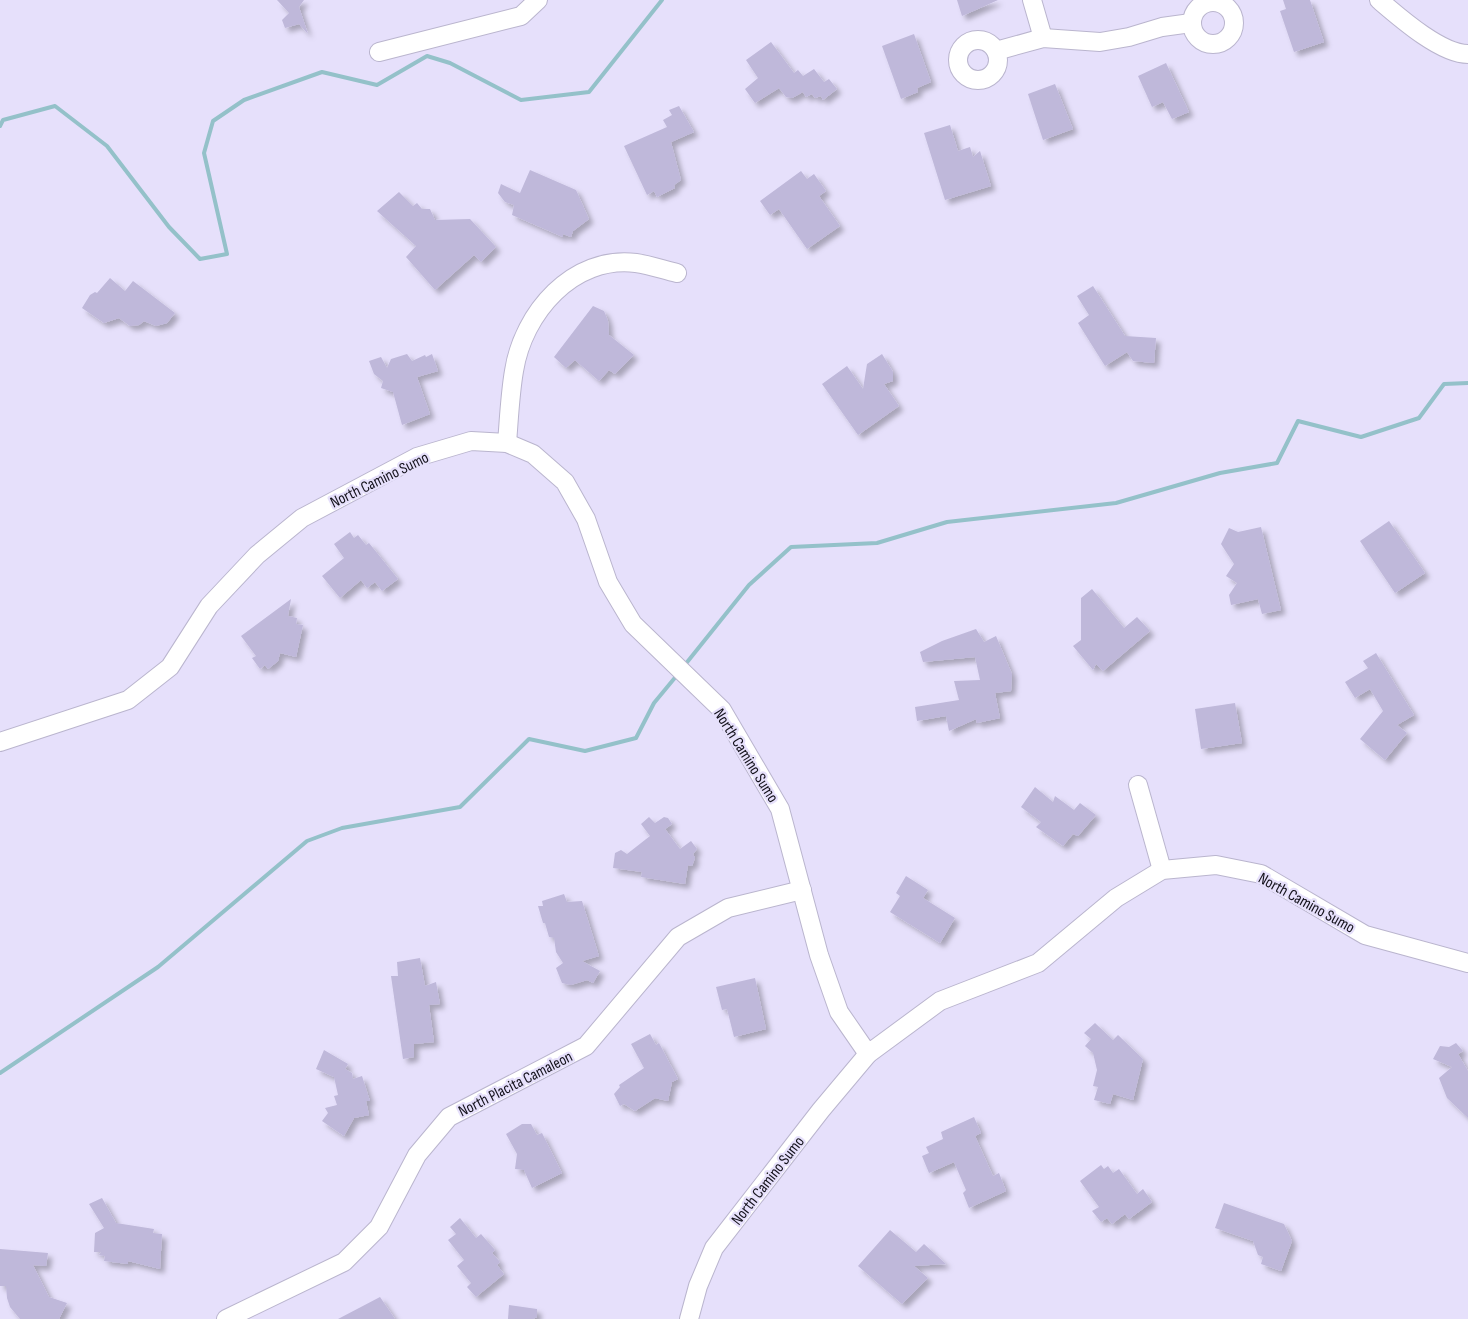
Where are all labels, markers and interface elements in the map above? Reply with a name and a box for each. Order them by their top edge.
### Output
street label: North Camino Sumo [327,448,432,512]
street label: North Camino Sumo [709,705,782,806]
street label: North Camino Sumo [1255,869,1358,938]
street label: North Placita Camaleon [455,1047,576,1121]
street label: North Camino Sumo [728,1133,809,1229]

